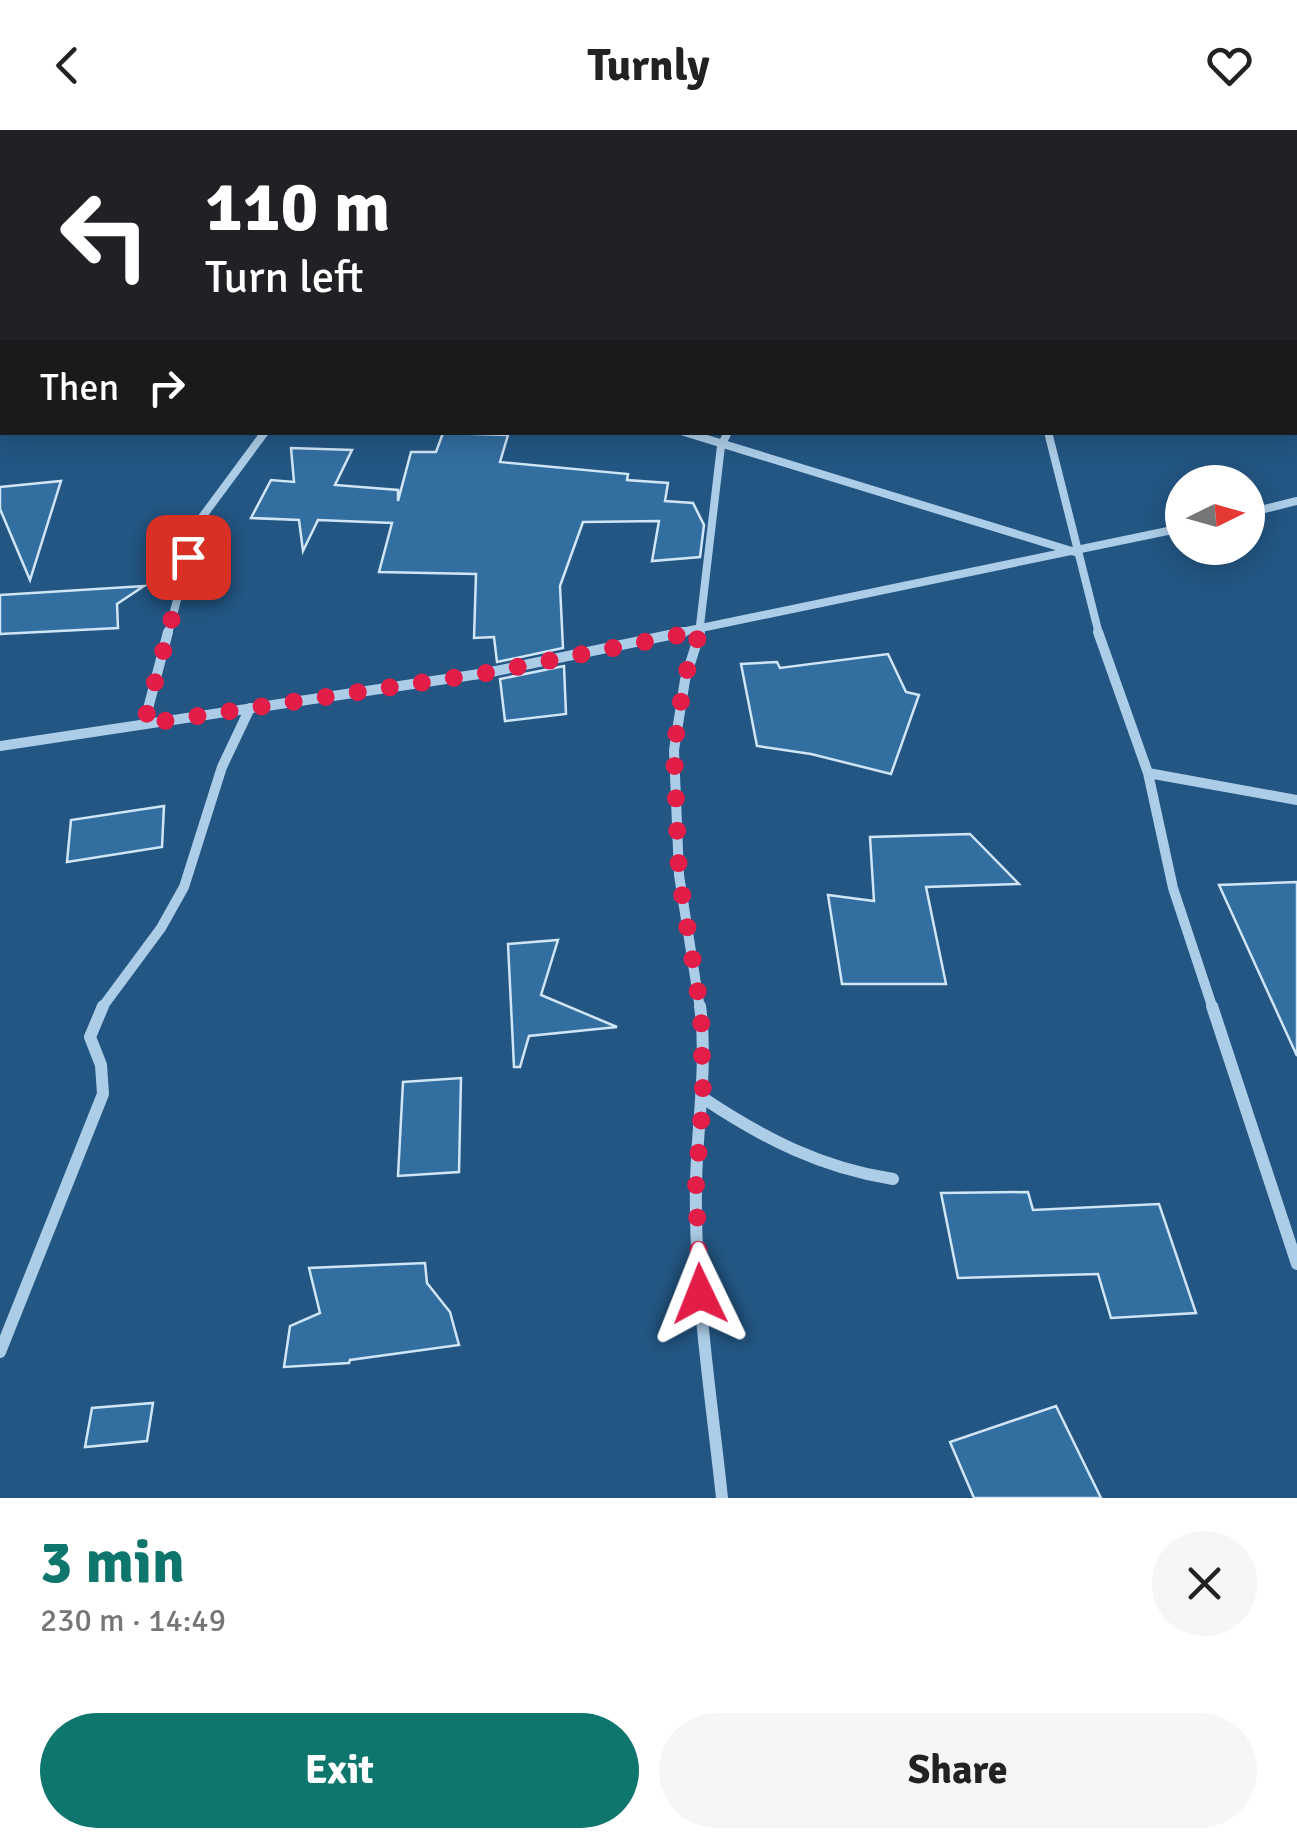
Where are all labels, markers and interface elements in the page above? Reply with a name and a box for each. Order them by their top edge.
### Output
icon: back [40,38,95,93]
text: Turnly [587,38,710,93]
icon: heart [1202,38,1257,93]
text: 110 m [205,164,390,250]
icon: left [40,170,170,300]
text: Turn left [205,250,364,305]
icon: right [139,360,194,415]
text: Then [40,364,119,411]
north arrow [1165,465,1265,565]
map controls [1165,465,1265,565]
pin [146,515,231,600]
icon: arrive [161,530,216,585]
position arrow [648,1242,752,1346]
text: 3 min [40,1526,185,1600]
button: close [1152,1531,1257,1636]
text: 230 m · 14:49 [40,1601,226,1640]
button: Exit [40,1713,639,1828]
button: Share [659,1713,1257,1828]

